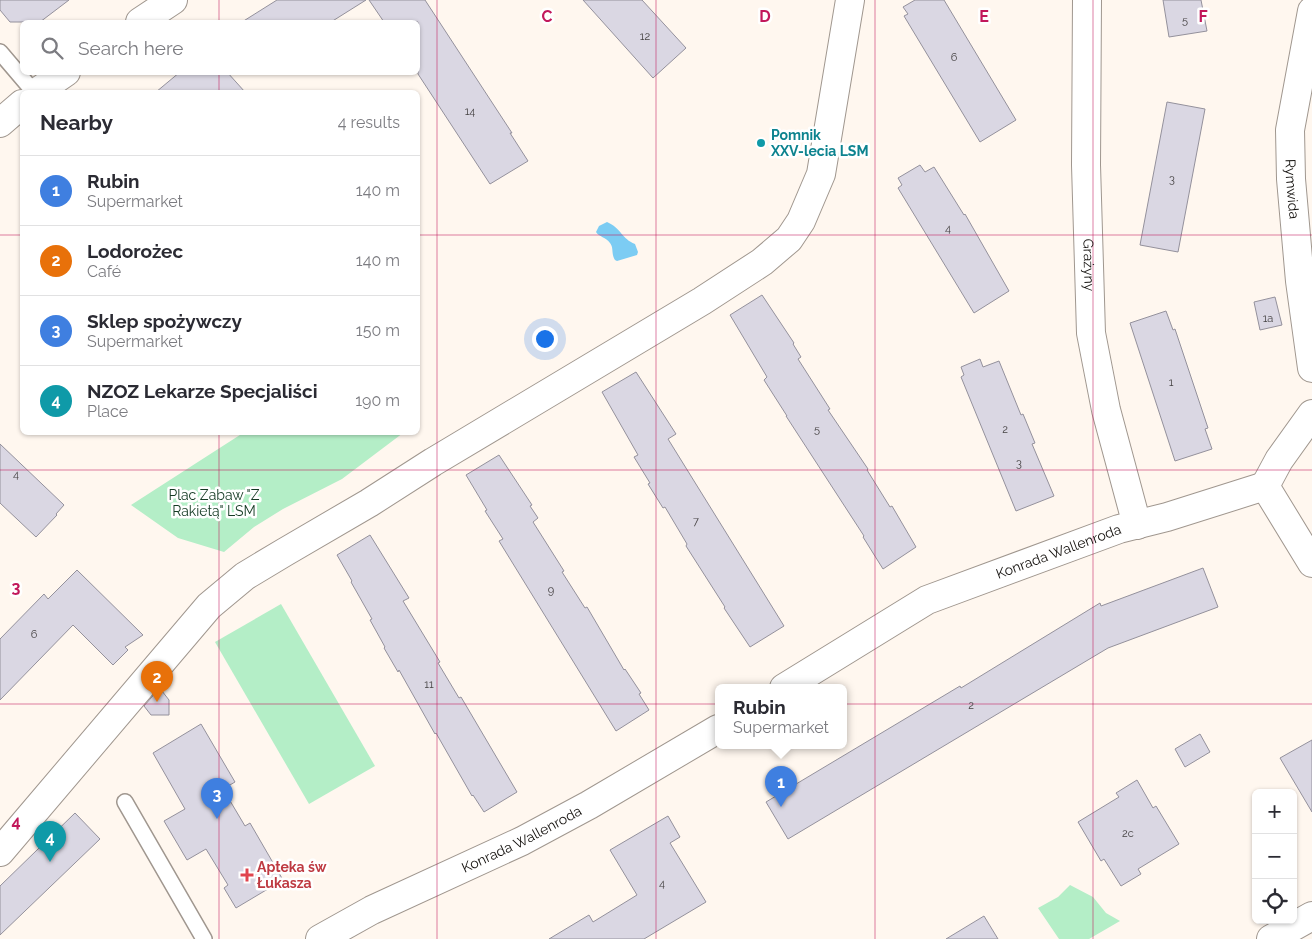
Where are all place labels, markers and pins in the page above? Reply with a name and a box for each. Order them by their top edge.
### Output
place label: Pomnik XXV-lecia LSM [770,127,869,159]
marker: Pomnik XXV-lecia LSM [755,137,767,149]
pin: 2 [141,661,173,702]
pin: 1 [765,766,797,807]
pin: 3 [201,778,233,819]
pin: 4 [34,821,66,862]
place label: Apteka św Łukasza [256,859,327,891]
marker: Apteka św Łukasza [241,869,253,881]

